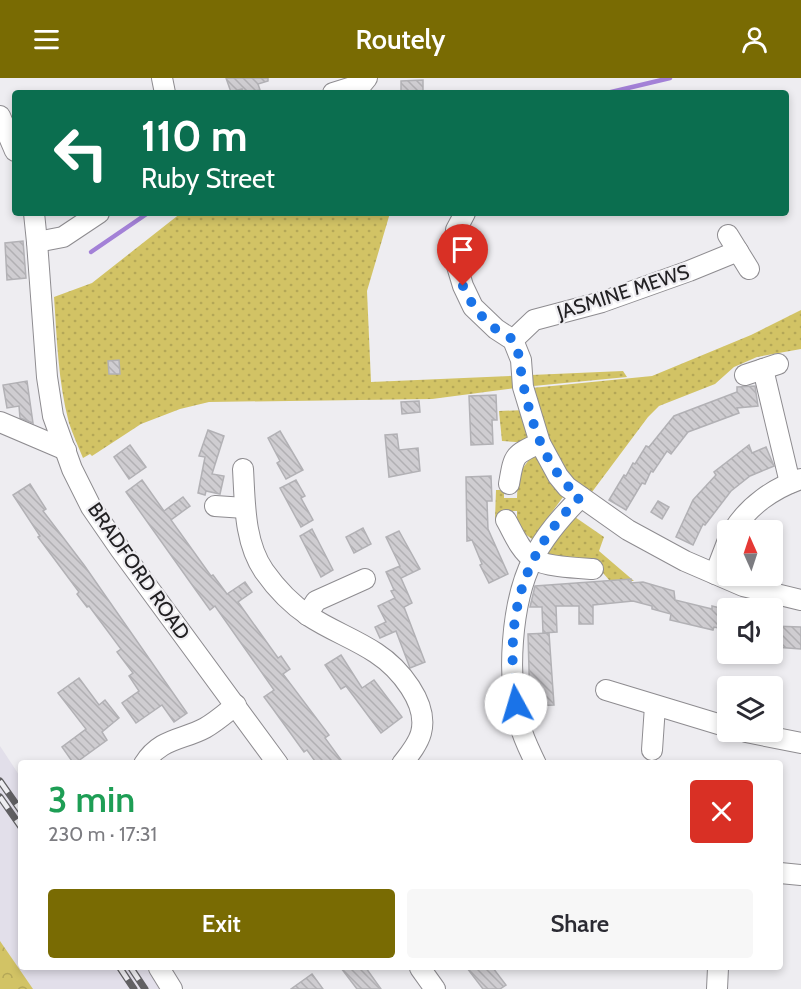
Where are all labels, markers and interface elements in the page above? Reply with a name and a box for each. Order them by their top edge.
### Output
icon: menu [30,23,63,56]
text: Routely [356,23,445,56]
icon: person [738,23,771,56]
text: 110 m [141,110,248,162]
icon: left [42,114,120,192]
text: Ruby Street [141,162,275,195]
pin [437,224,488,286]
icon: arrive [446,233,479,266]
street label: JASMINE MEWS [553,259,693,325]
street label: BRADFORD ROAD [83,498,195,644]
north arrow [717,520,783,586]
map controls [717,520,783,742]
button: sound [717,598,783,664]
position arrow [484,672,548,736]
button: layers [717,676,783,742]
text: 3 min [48,777,135,821]
button: close [690,780,753,843]
text: 230 m · 17:31 [48,822,157,846]
button: Exit [48,889,395,958]
button: Share [407,889,753,958]

